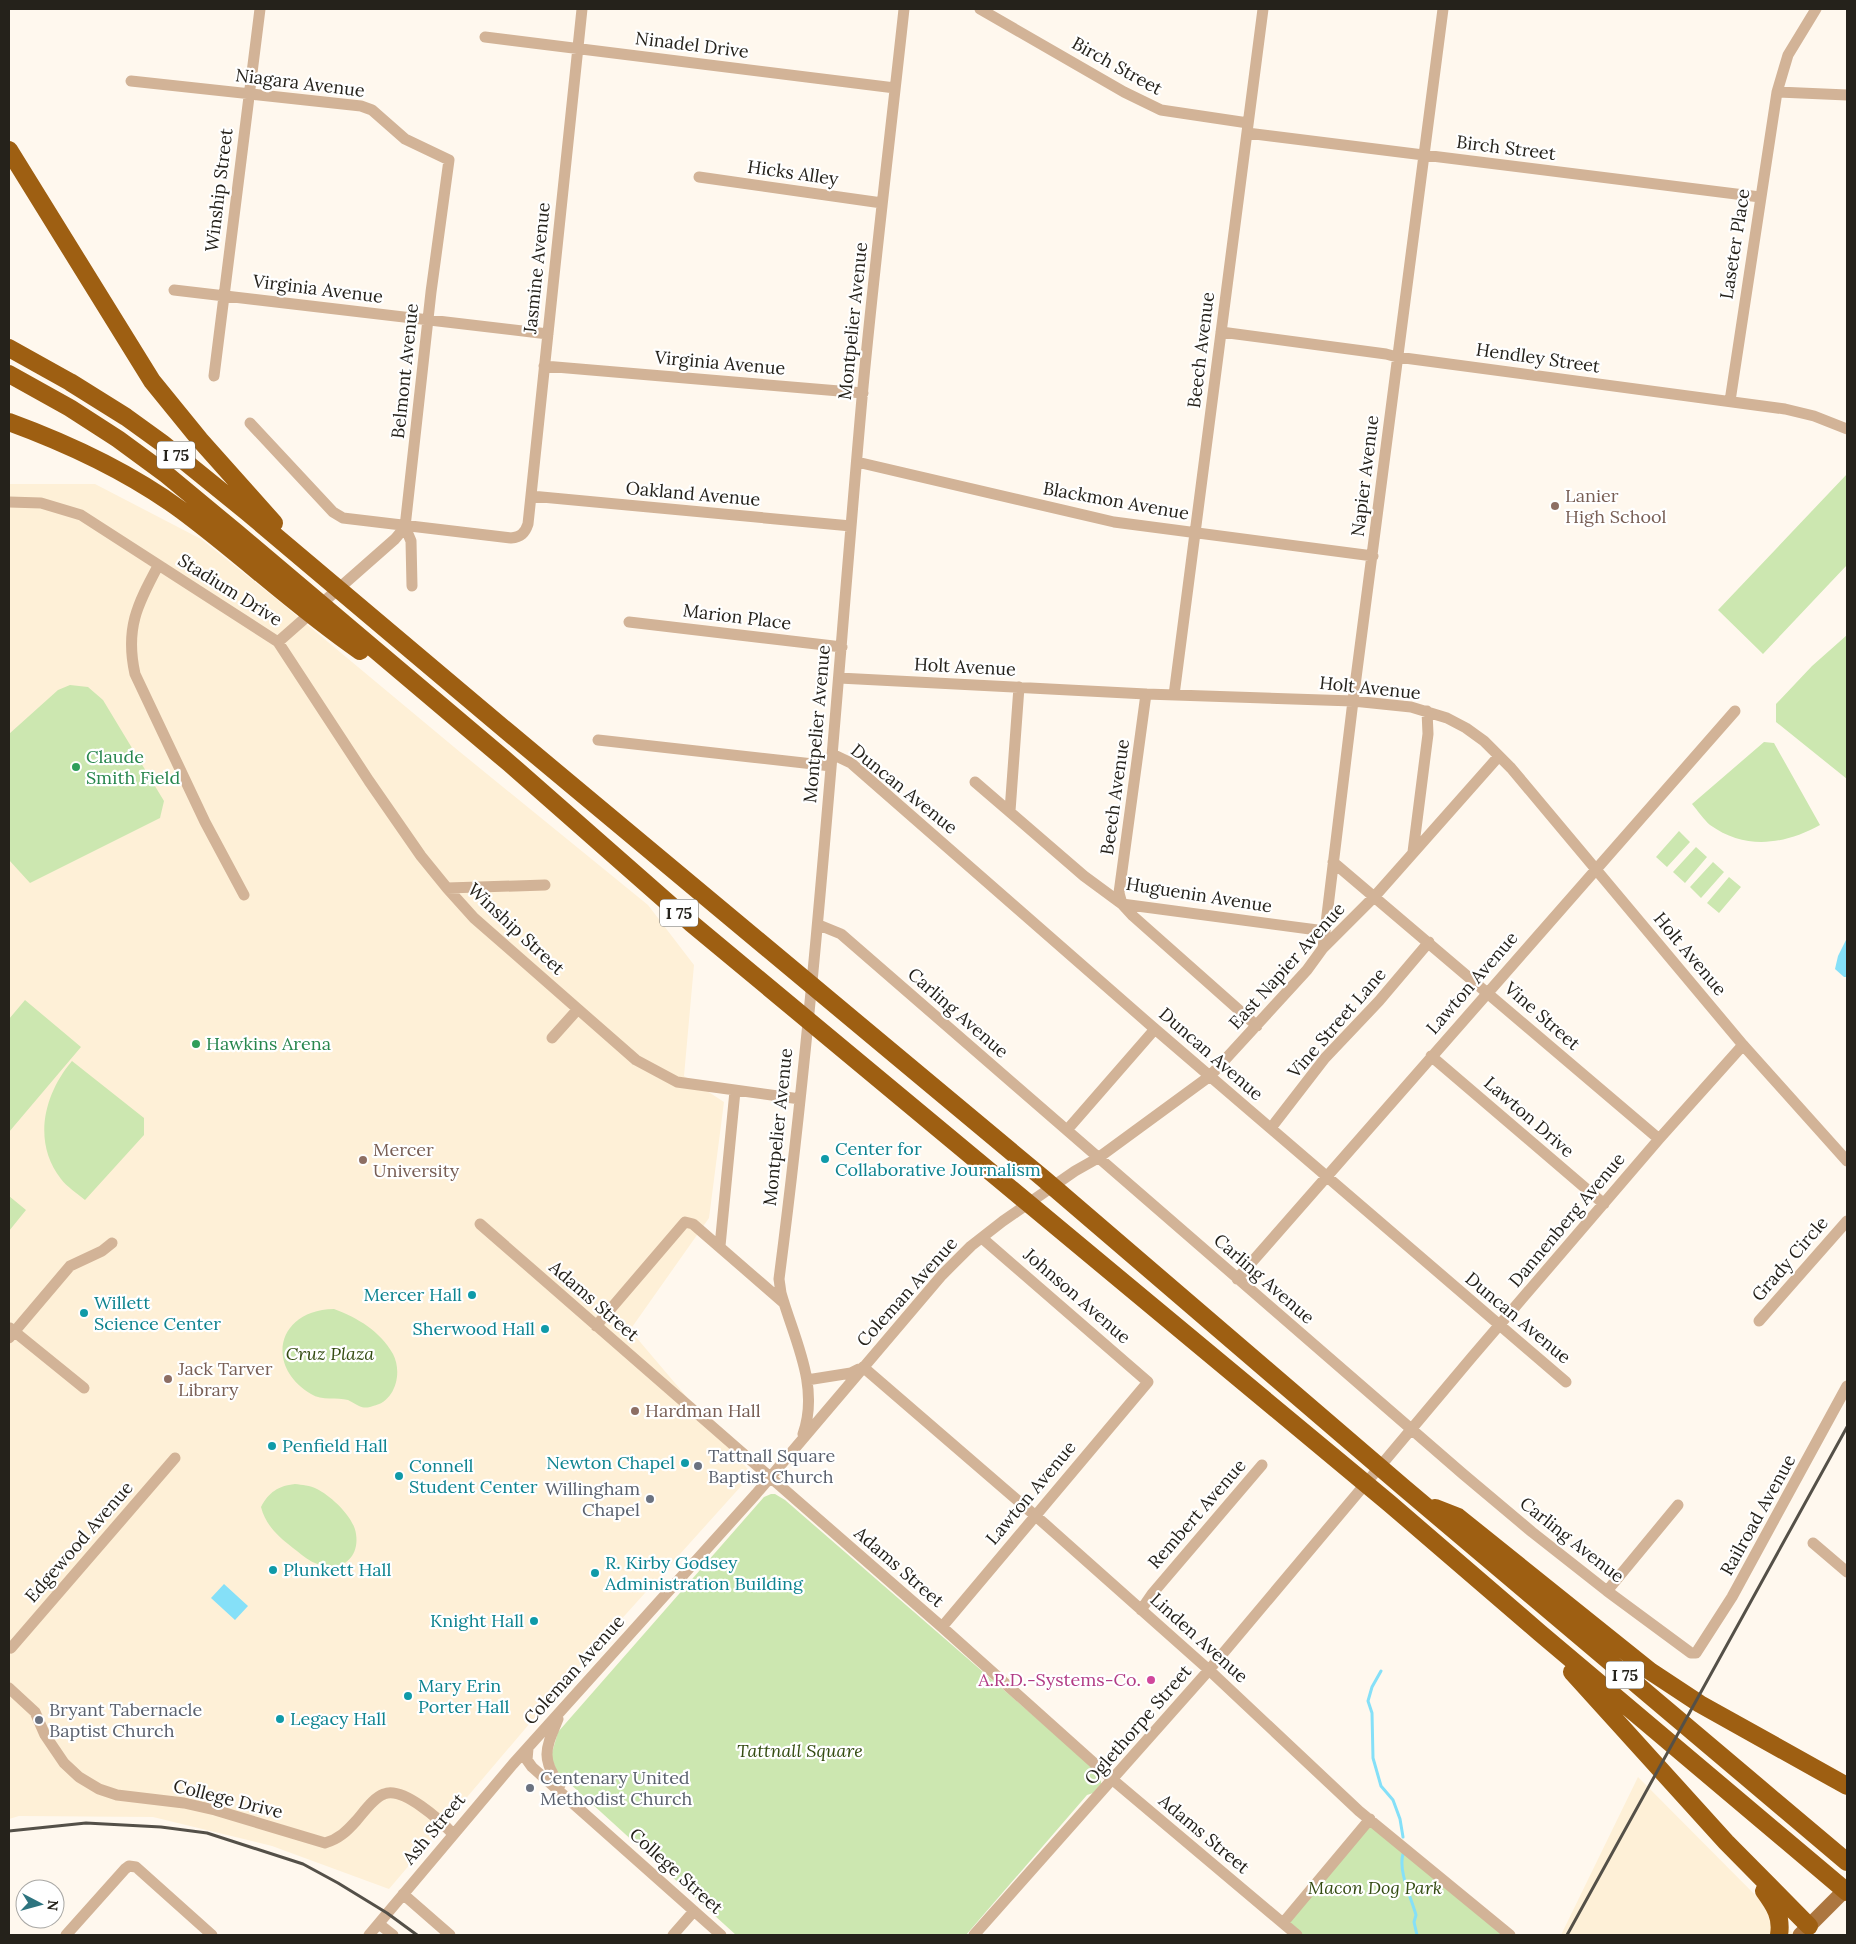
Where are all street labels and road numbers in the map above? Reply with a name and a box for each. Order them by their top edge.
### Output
street label: Ninadel Drive [634,26,750,63]
street label: Birch Street [1068,31,1167,100]
street label: Niagara Avenue [234,63,366,102]
street label: Winship Street [200,127,237,253]
street label: Birch Street [1455,130,1557,165]
street label: Hicks Alley [746,155,840,190]
street label: Laseter Place [1714,187,1755,301]
street label: Jasmine Avenue [518,201,555,336]
street label: Montpelier Avenue [833,241,872,401]
street label: Virginia Avenue [251,269,385,308]
street label: Beech Avenue [1182,290,1219,409]
street label: Belmont Avenue [386,302,423,440]
street label: Hendley Street [1475,337,1602,378]
street label: Virginia Avenue [653,345,786,380]
street label: Napier Avenue [1346,414,1383,538]
road number: I 75 [157,442,195,468]
street label: Oakland Avenue [625,476,762,511]
street label: Blackmon Avenue [1041,476,1191,525]
street label: Stadium Drive [174,548,287,631]
street label: Marion Place [682,598,793,635]
street label: Montpelier Avenue [798,644,835,804]
street label: Holt Avenue [914,652,1017,681]
street label: Holt Avenue [1318,671,1422,704]
street label: Beech Avenue [1095,737,1134,856]
street label: Duncan Avenue [846,739,963,839]
street label: Huguenin Avenue [1124,872,1274,917]
street label: Winship Street [463,878,570,979]
street label: East Napier Avenue [1224,897,1350,1034]
road number: I 75 [660,900,698,926]
street label: Holt Avenue [1649,907,1732,1000]
street label: Lawton Avenue [1421,926,1523,1039]
street label: Carling Avenue [903,963,1014,1063]
street label: Vine Street Lane [1282,963,1391,1083]
street label: Vine Street [1499,976,1585,1055]
street label: Duncan Avenue [1154,1002,1268,1105]
street label: Montpelier Avenue [758,1047,797,1207]
street label: Lawton Drive [1479,1071,1579,1162]
street label: Dannenberg Avenue [1504,1147,1630,1292]
street label: Grady Circle [1746,1211,1833,1306]
street label: Carling Avenue [1209,1229,1320,1329]
street label: Coleman Avenue [851,1232,962,1351]
street label: Johnson Avenue [1018,1242,1136,1349]
street label: Adams Street [544,1255,644,1346]
street label: Duncan Avenue [1461,1267,1576,1369]
street label: Lawton Avenue [981,1436,1081,1549]
street label: Railroad Avenue [1715,1450,1800,1579]
street label: Rembert Avenue [1143,1454,1251,1573]
street label: Edgewood Avenue [20,1476,138,1607]
street label: Carling Avenue [1515,1492,1629,1588]
street label: Adams Street [849,1521,949,1612]
street label: Linden Avenue [1146,1588,1253,1688]
street label: Coleman Avenue [518,1610,629,1729]
street label: Oglethorpe Street [1079,1660,1196,1789]
road number: I 75 [1606,1662,1644,1688]
street label: College Drive [171,1774,285,1823]
street label: Ash Street [396,1788,470,1870]
street label: Adams Street [1153,1788,1254,1878]
street label: College Street [625,1823,728,1919]

